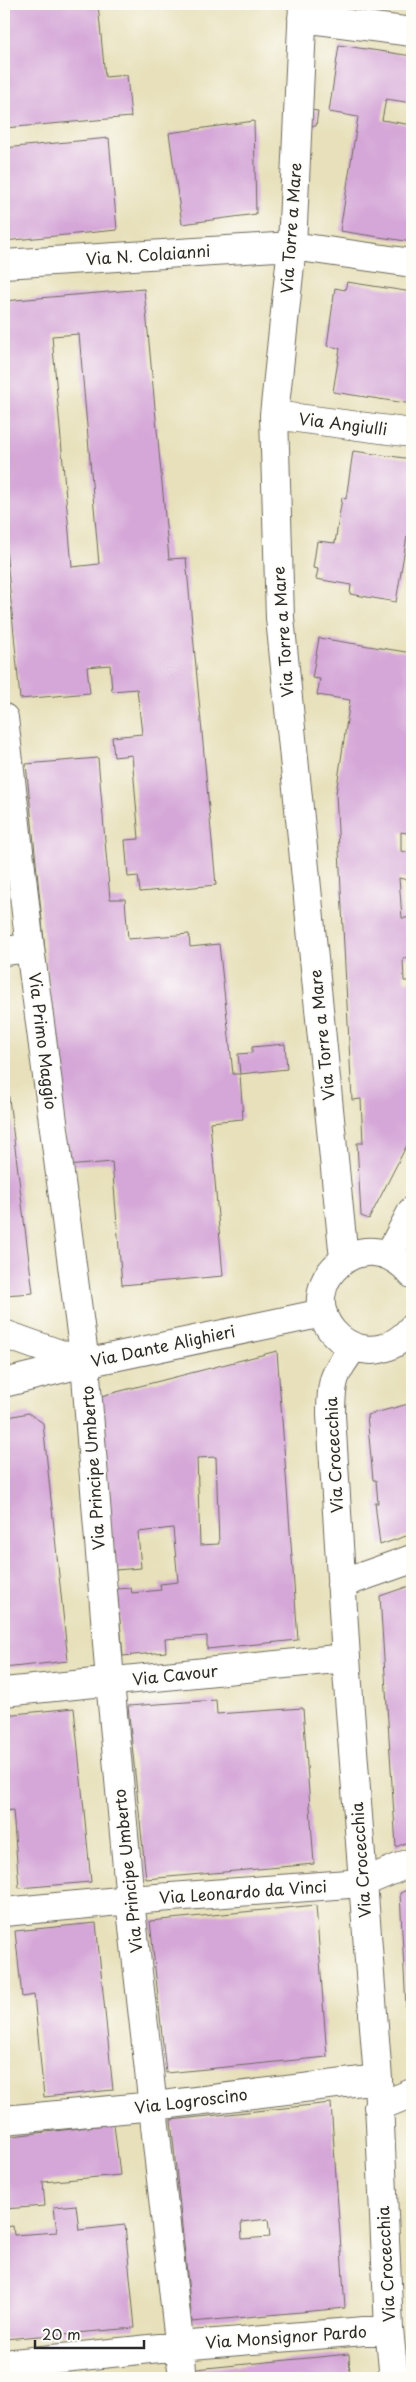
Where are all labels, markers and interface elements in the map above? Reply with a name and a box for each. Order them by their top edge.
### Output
street label: Via Torre a Mare [273,162,307,294]
street label: Via N. Colaianni [85,238,211,270]
street label: Via Angiulli [297,406,389,440]
street label: Via Torre a Mare [265,566,299,698]
street label: Via Torre a Mare [302,969,340,1102]
street label: Via Primo Maggio [24,971,64,1111]
street label: Via Dante Alighieri [88,1318,237,1372]
street label: Via Principe Umberto [74,1385,110,1551]
street label: Via Crocecchia [318,1396,348,1514]
street label: Via Cavour [131,1658,219,1690]
street label: Via Principe Umberto [106,1788,148,1954]
street label: Via Crocecchia [344,1801,376,1919]
street label: Via Leonardo da Vinci [158,1873,328,1909]
street label: Via Logroscino [133,2081,249,2119]
street label: Via Crocecchia [370,2205,400,2323]
scale bar [35,2317,144,2349]
street label: Via Monsignor Pardo [204,2318,368,2354]
text: 20 m [42,2322,81,2345]

